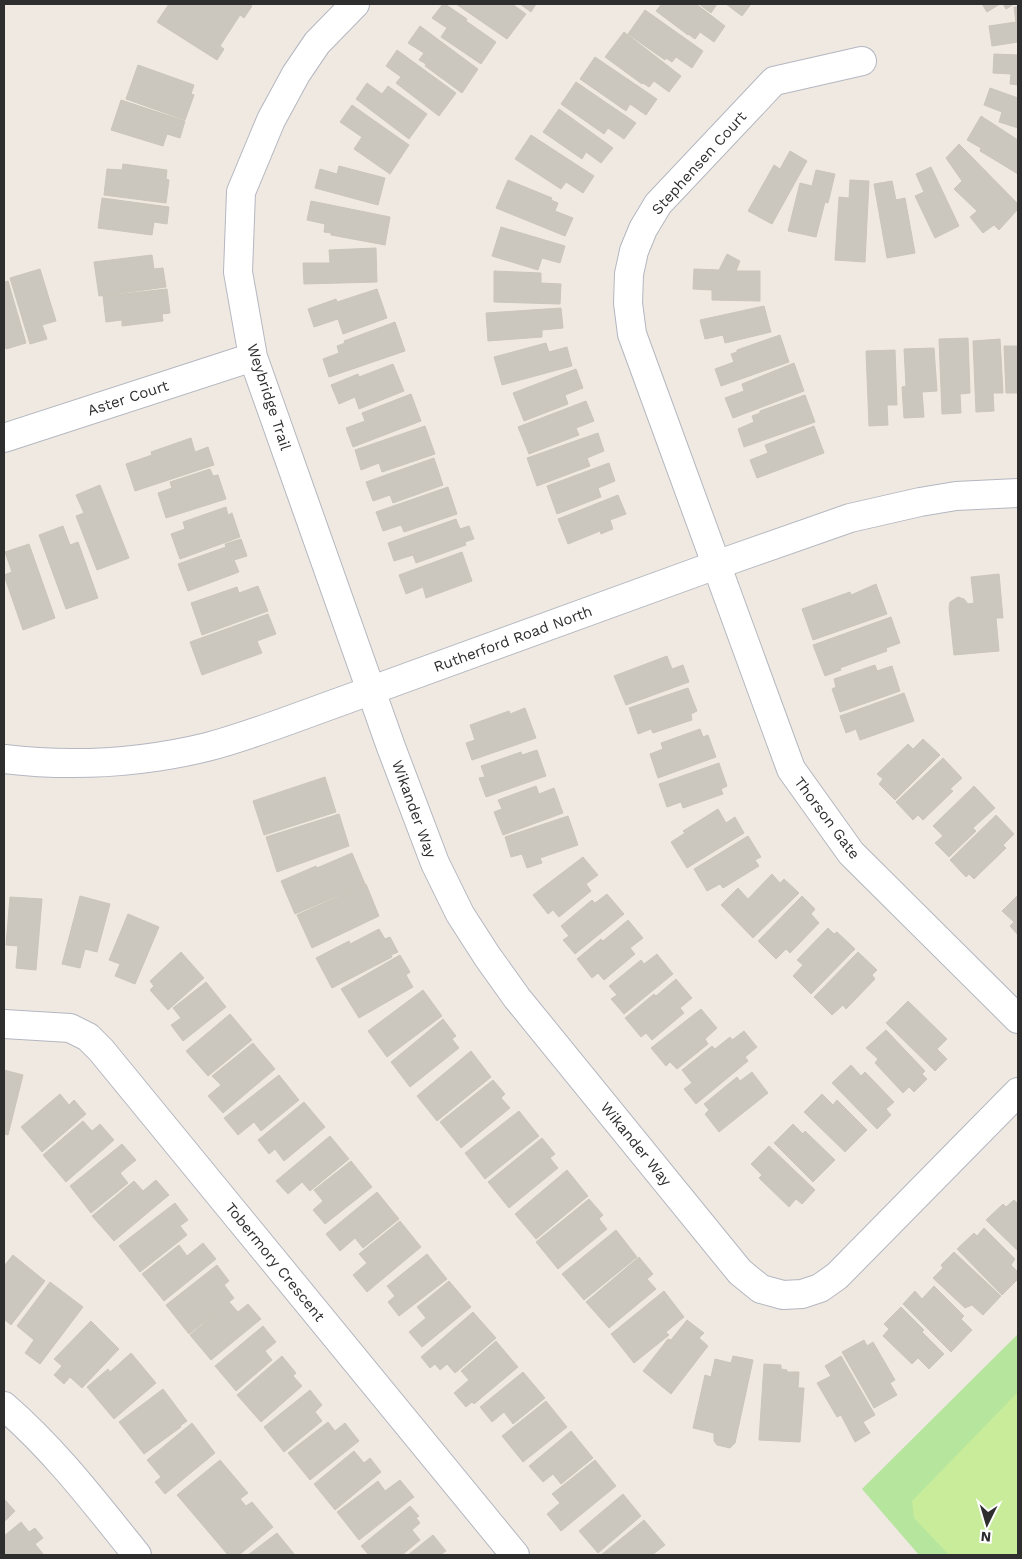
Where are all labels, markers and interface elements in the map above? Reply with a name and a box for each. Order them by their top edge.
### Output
street label: Stephensen Court [648,107,751,218]
street label: Weybridge Trail [243,341,295,453]
street label: Aster Court [85,376,171,420]
street label: Rutherford Road North [431,602,595,676]
street label: Wikander Way [388,758,440,861]
street label: Thorson Gate [790,773,864,863]
street label: Wikander Way [597,1098,675,1190]
street label: Tobermory Crescent [222,1199,329,1326]
north arrow [962,1499,1012,1549]
text: N [980,1529,992,1545]

